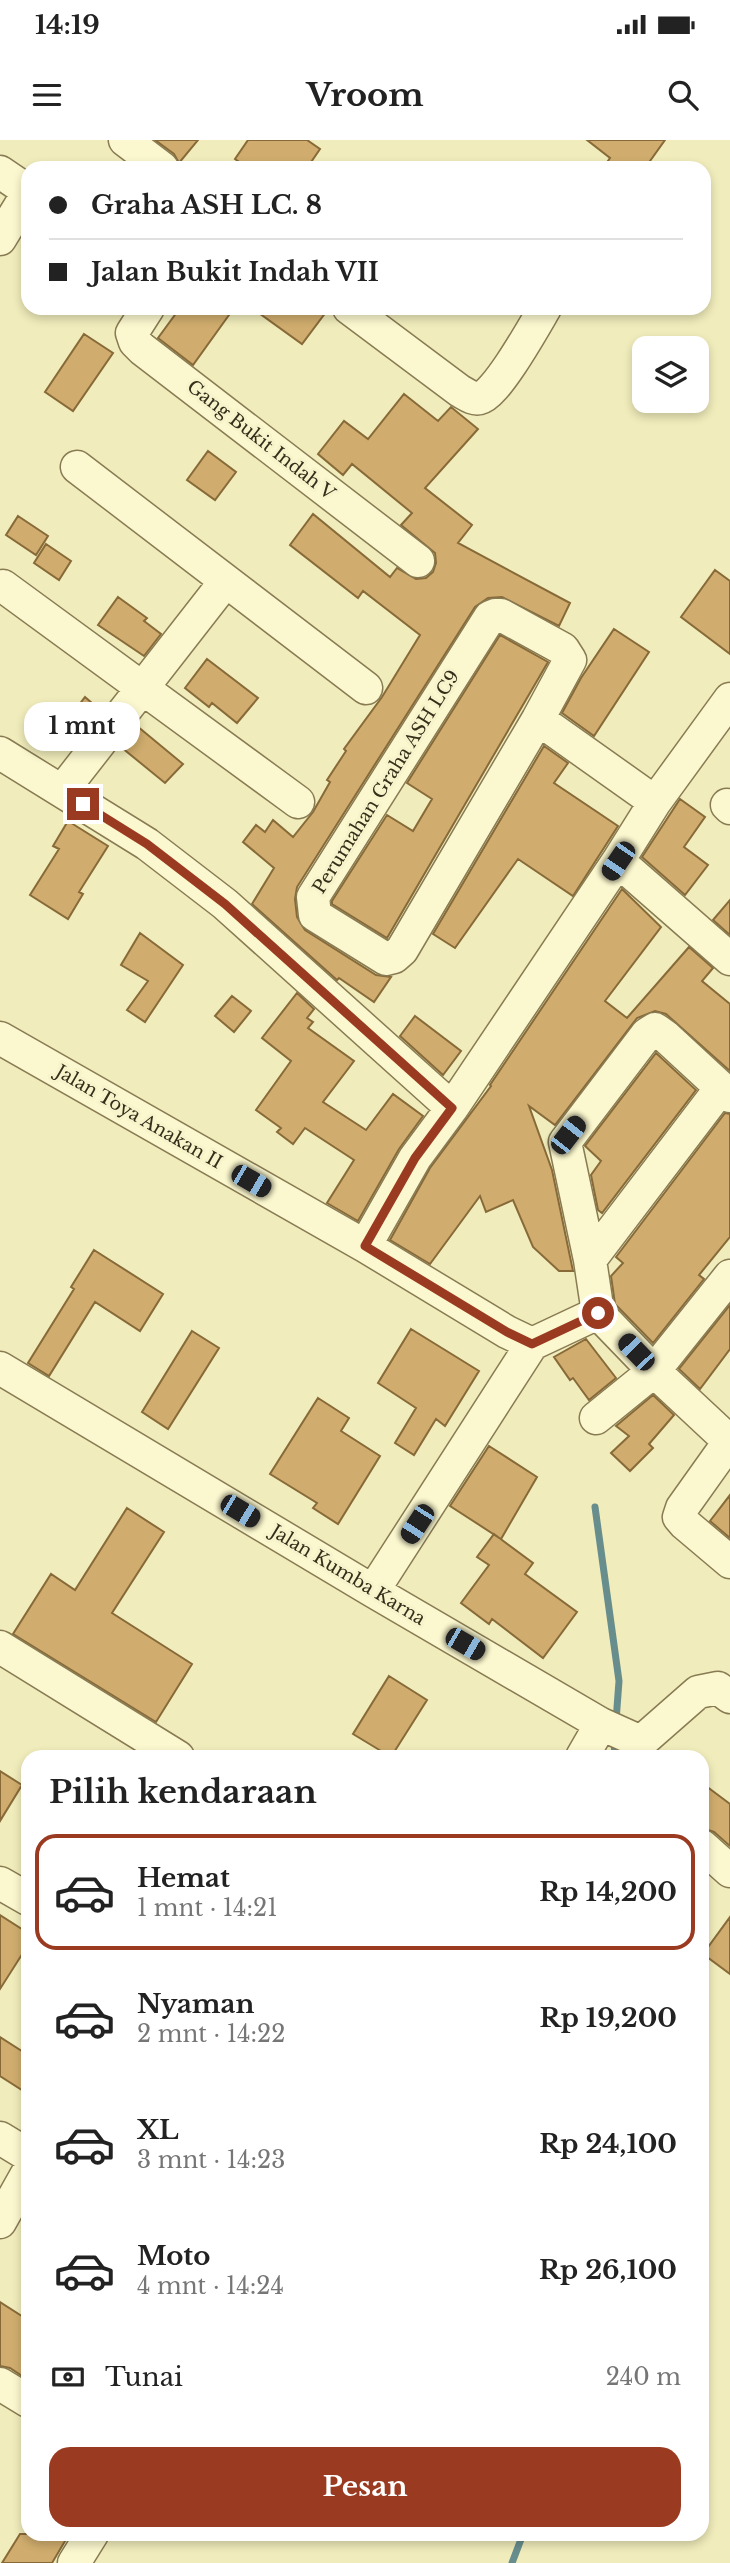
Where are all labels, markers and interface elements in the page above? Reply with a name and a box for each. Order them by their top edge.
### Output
text: 14:19 [35,9,100,41]
text: Vroom [306,75,424,115]
icon: menu [28,76,66,114]
icon: search [664,76,702,114]
text: Graha ASH LC. 8 [91,189,322,221]
text: Jalan Bukit Indah VII [91,256,379,288]
map controls [632,336,709,413]
button: layers [632,336,709,413]
street label: Gang Bukit Indah V [183,375,340,505]
street label: Perumahan Graha ASH LC9 [308,666,464,898]
callout: 1 mnt [25,702,141,752]
text: 1 mnt [48,712,116,740]
route end [67,788,99,820]
car [598,838,639,884]
street label: Jalan Toya Anakan II [50,1059,226,1174]
car [547,1112,590,1158]
car [228,1161,275,1201]
route start [582,1297,614,1329]
car [614,1330,659,1374]
car [217,1491,264,1531]
car [397,1501,438,1547]
street label: Jalan Kumba Karna [265,1519,429,1630]
car [442,1624,489,1664]
text: Pilih kendaraan [49,1772,317,1812]
icon: car [53,1861,116,1924]
text: Hemat [137,1862,230,1894]
text: Rp 14,200 [539,1876,677,1908]
text: 1 mnt · 14:21 [137,1894,278,1922]
icon: car [53,1987,116,2050]
text: Nyaman [137,1988,254,2020]
text: Rp 19,200 [540,2002,677,2034]
text: 2 mnt · 14:22 [137,2020,285,2048]
icon: car [53,2113,116,2176]
text: XL [137,2114,179,2146]
text: Rp 24,100 [539,2128,677,2160]
text: 3 mnt · 14:23 [137,2146,285,2174]
icon: car [53,2239,116,2302]
text: Moto [137,2240,210,2272]
text: Rp 26,100 [539,2254,677,2286]
text: 4 mnt · 14:24 [137,2272,284,2300]
icon: cash [49,2358,87,2396]
text: Tunai [105,2361,183,2393]
text: 240 m [606,2363,681,2391]
button: Pesan [49,2447,681,2527]

